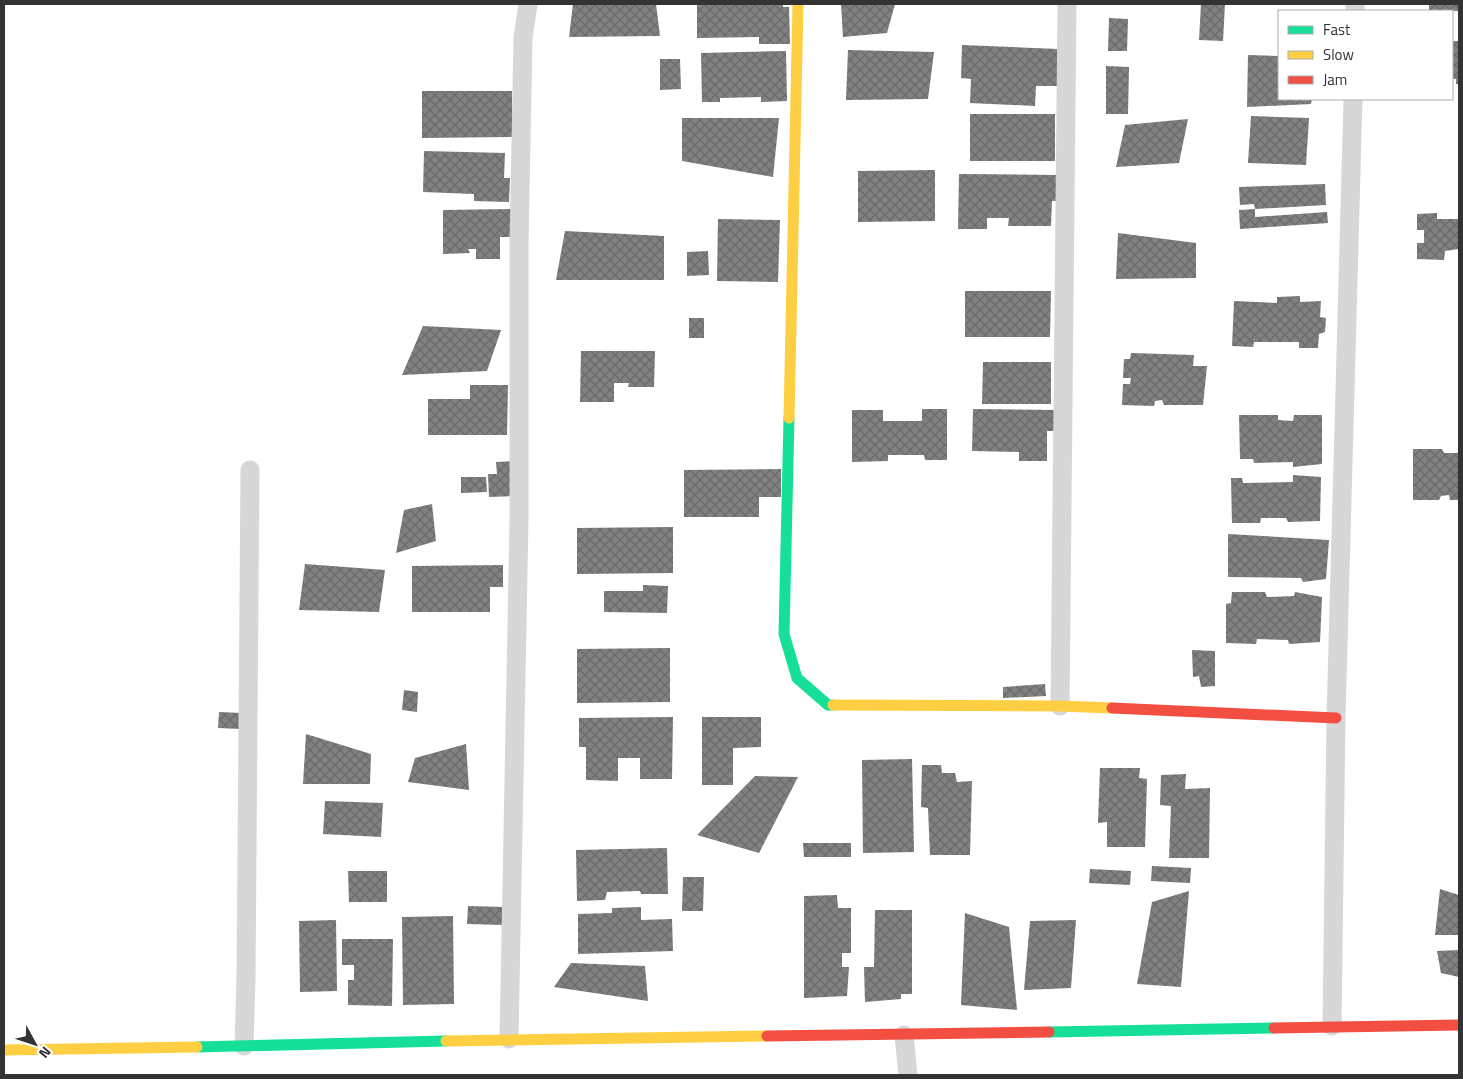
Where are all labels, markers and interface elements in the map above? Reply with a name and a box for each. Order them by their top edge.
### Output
legend [1278,10,1453,100]
text: Fast [1323,18,1351,41]
text: Slow [1323,43,1354,66]
text: Jam [1323,68,1347,91]
north arrow [10,1019,60,1069]
text: N [34,1042,57,1063]

